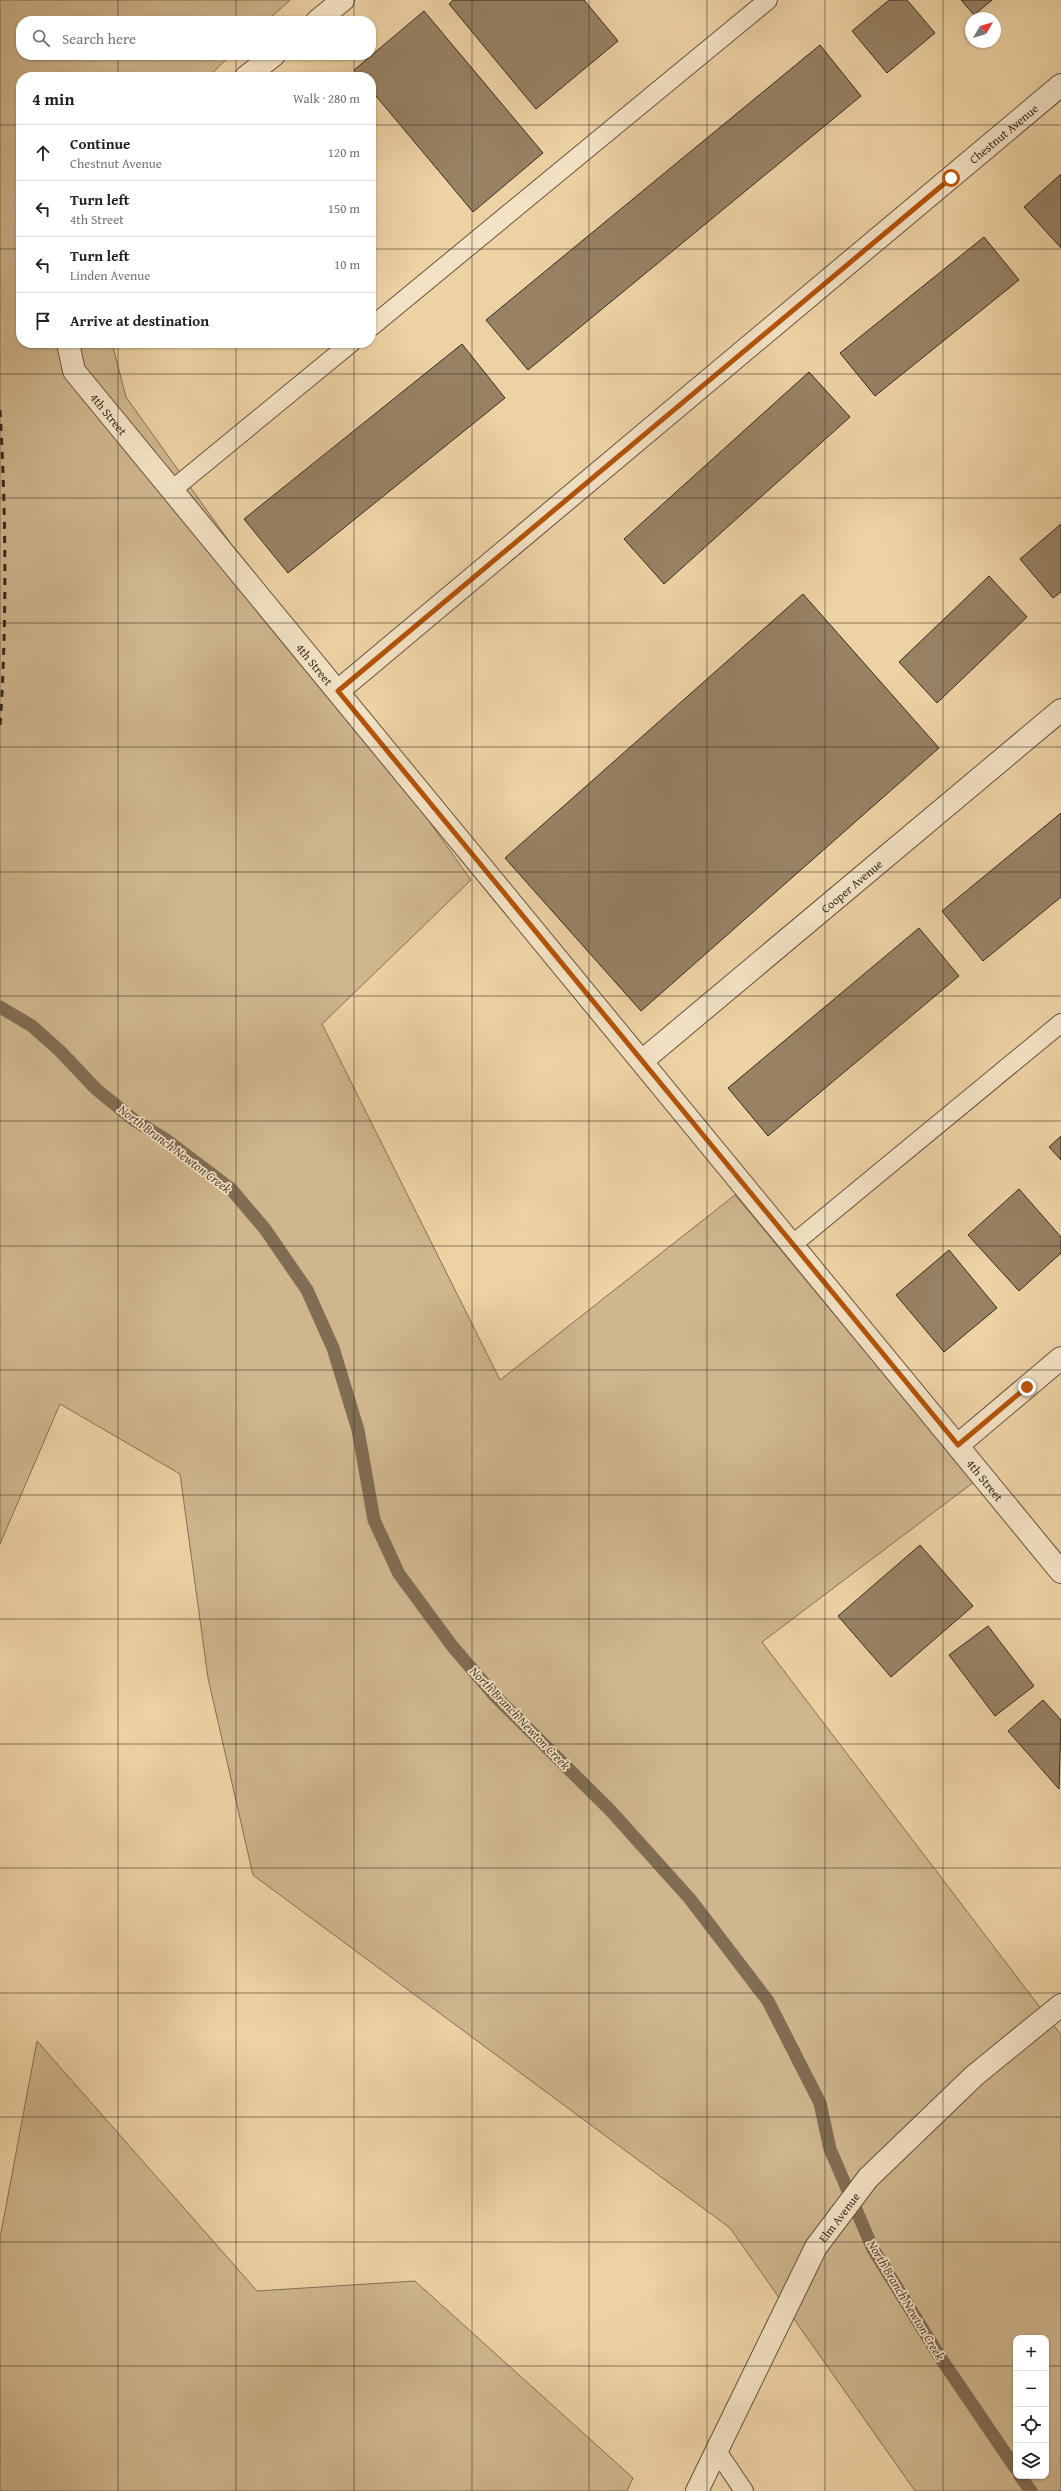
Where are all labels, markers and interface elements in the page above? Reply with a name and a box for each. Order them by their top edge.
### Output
north arrow [965,12,1001,48]
search box [16,16,376,60]
icon: search [30,27,52,49]
text: Search here [62,28,136,49]
text: 4 min [32,86,74,111]
text: Walk · 280 m [293,89,360,108]
street label: Chestnut Avenue [965,99,1042,167]
text: Continue [70,133,131,154]
icon: ahead [32,142,54,164]
text: 120 m [328,143,360,162]
text: Chestnut Avenue [70,154,162,173]
route start [942,169,960,187]
text: Turn left [70,189,129,210]
icon: left [32,198,54,220]
text: 150 m [328,199,360,218]
text: 4th Street [70,210,124,229]
text: Turn left [70,245,129,266]
icon: left [32,254,54,276]
text: 10 m [334,255,360,274]
text: Linden Avenue [70,266,150,285]
icon: arrive [32,310,54,332]
text: Arrive at destination [70,310,209,331]
street label: 4th Street [87,389,132,439]
street label: 4th Street [292,639,338,689]
street label: Cooper Avenue [817,855,886,916]
water label: North Branch Newton Creek [114,1100,236,1198]
route end [1018,1378,1036,1396]
street label: 4th Street [963,1455,1008,1505]
water label: North Branch Newton Creek [466,1662,575,1774]
street label: Elm Avenue [814,2188,863,2246]
water label: North Branch Newton Creek [863,2236,950,2364]
map controls [1013,2335,1049,2479]
button: + [1013,2335,1049,2371]
button: − [1013,2371,1049,2407]
button: locate [1013,2407,1049,2443]
button: layers [1013,2443,1049,2479]

